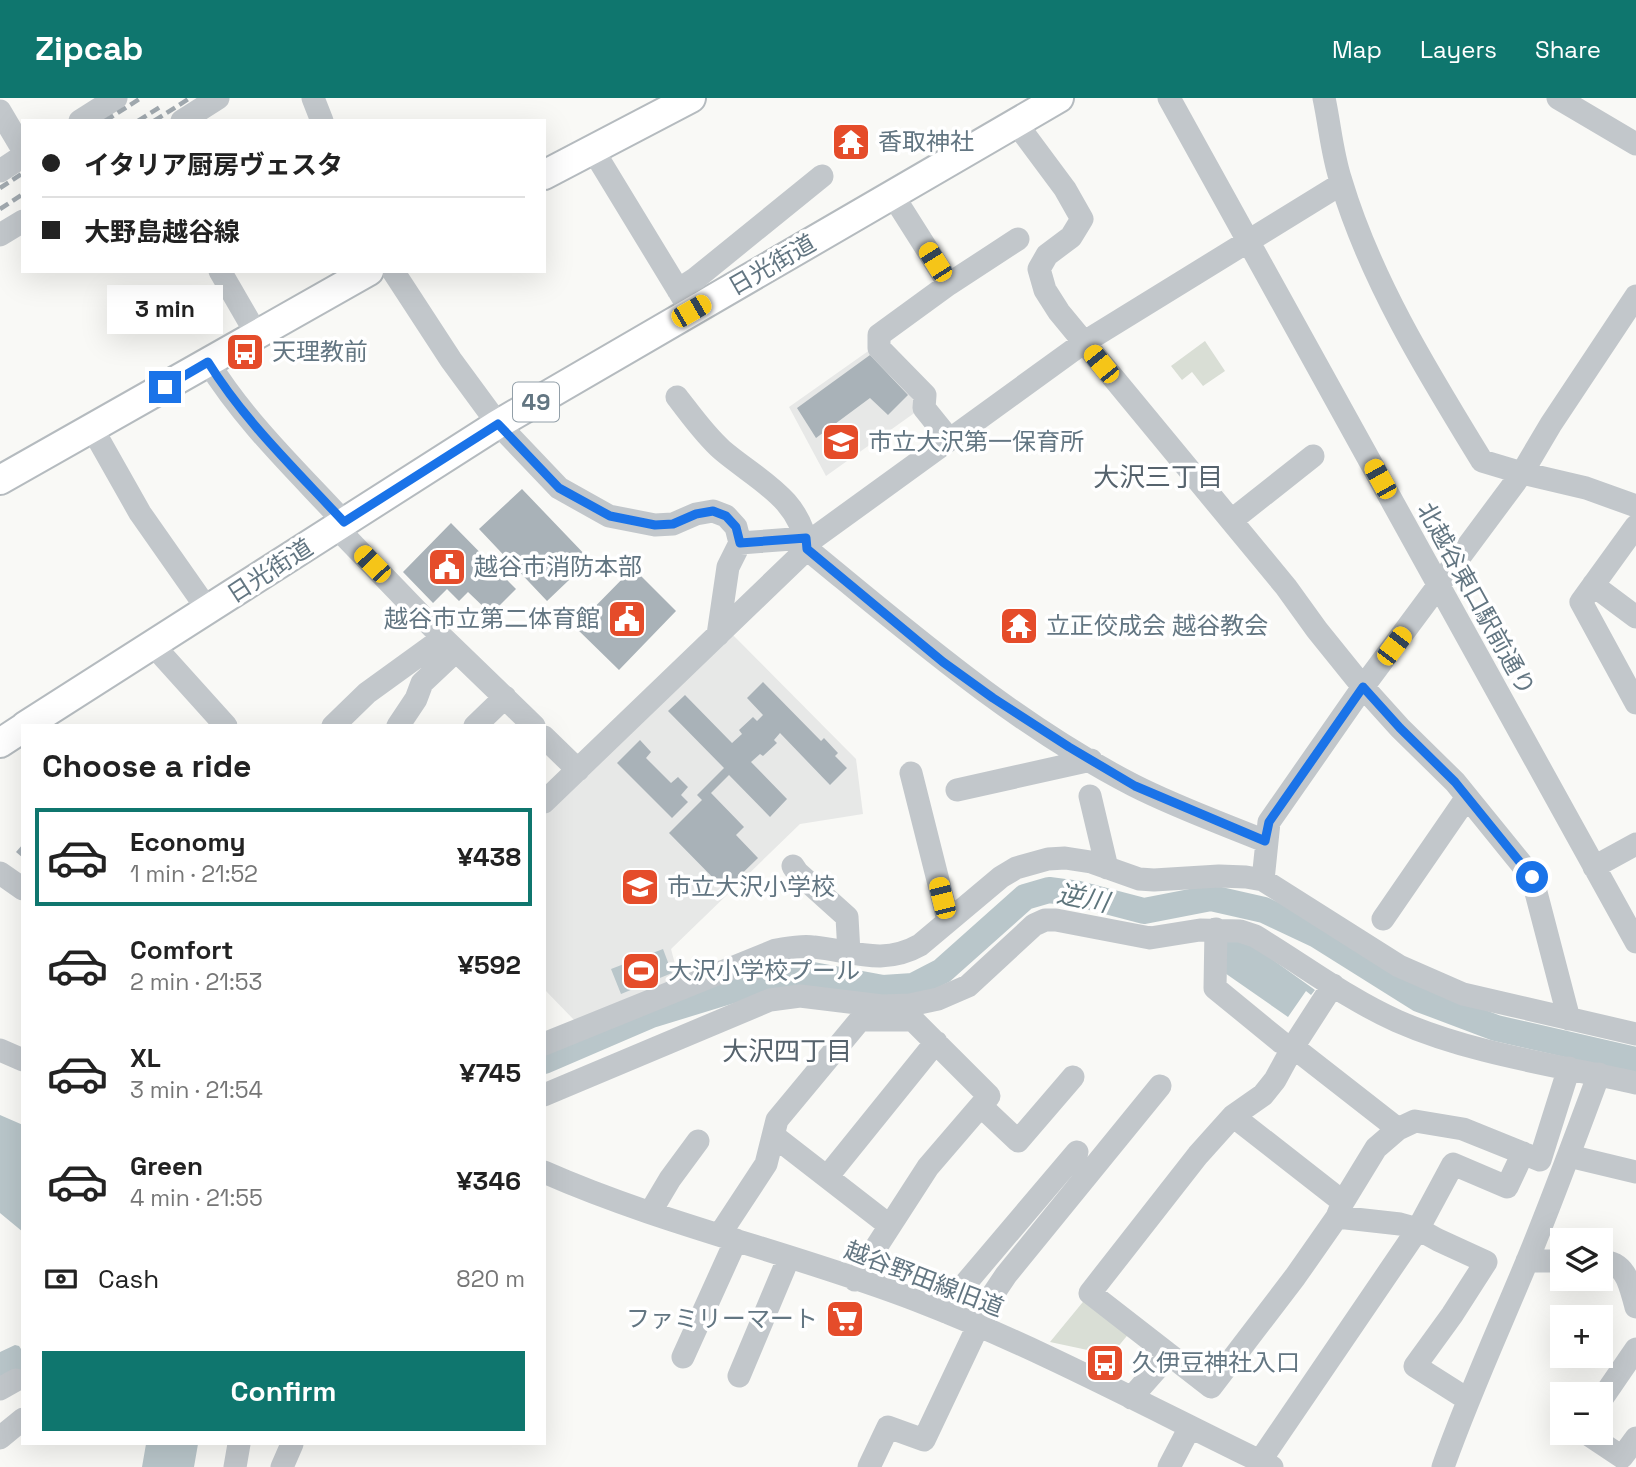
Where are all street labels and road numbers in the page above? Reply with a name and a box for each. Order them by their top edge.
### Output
street label: 日光街道 [722,227,821,302]
road number: 49 [513,382,559,422]
street label: 北越谷東口駅前通り [1411,497,1542,701]
street label: 日光街道 [221,531,318,610]
street label: 越谷野田線旧道 [840,1234,1008,1323]

